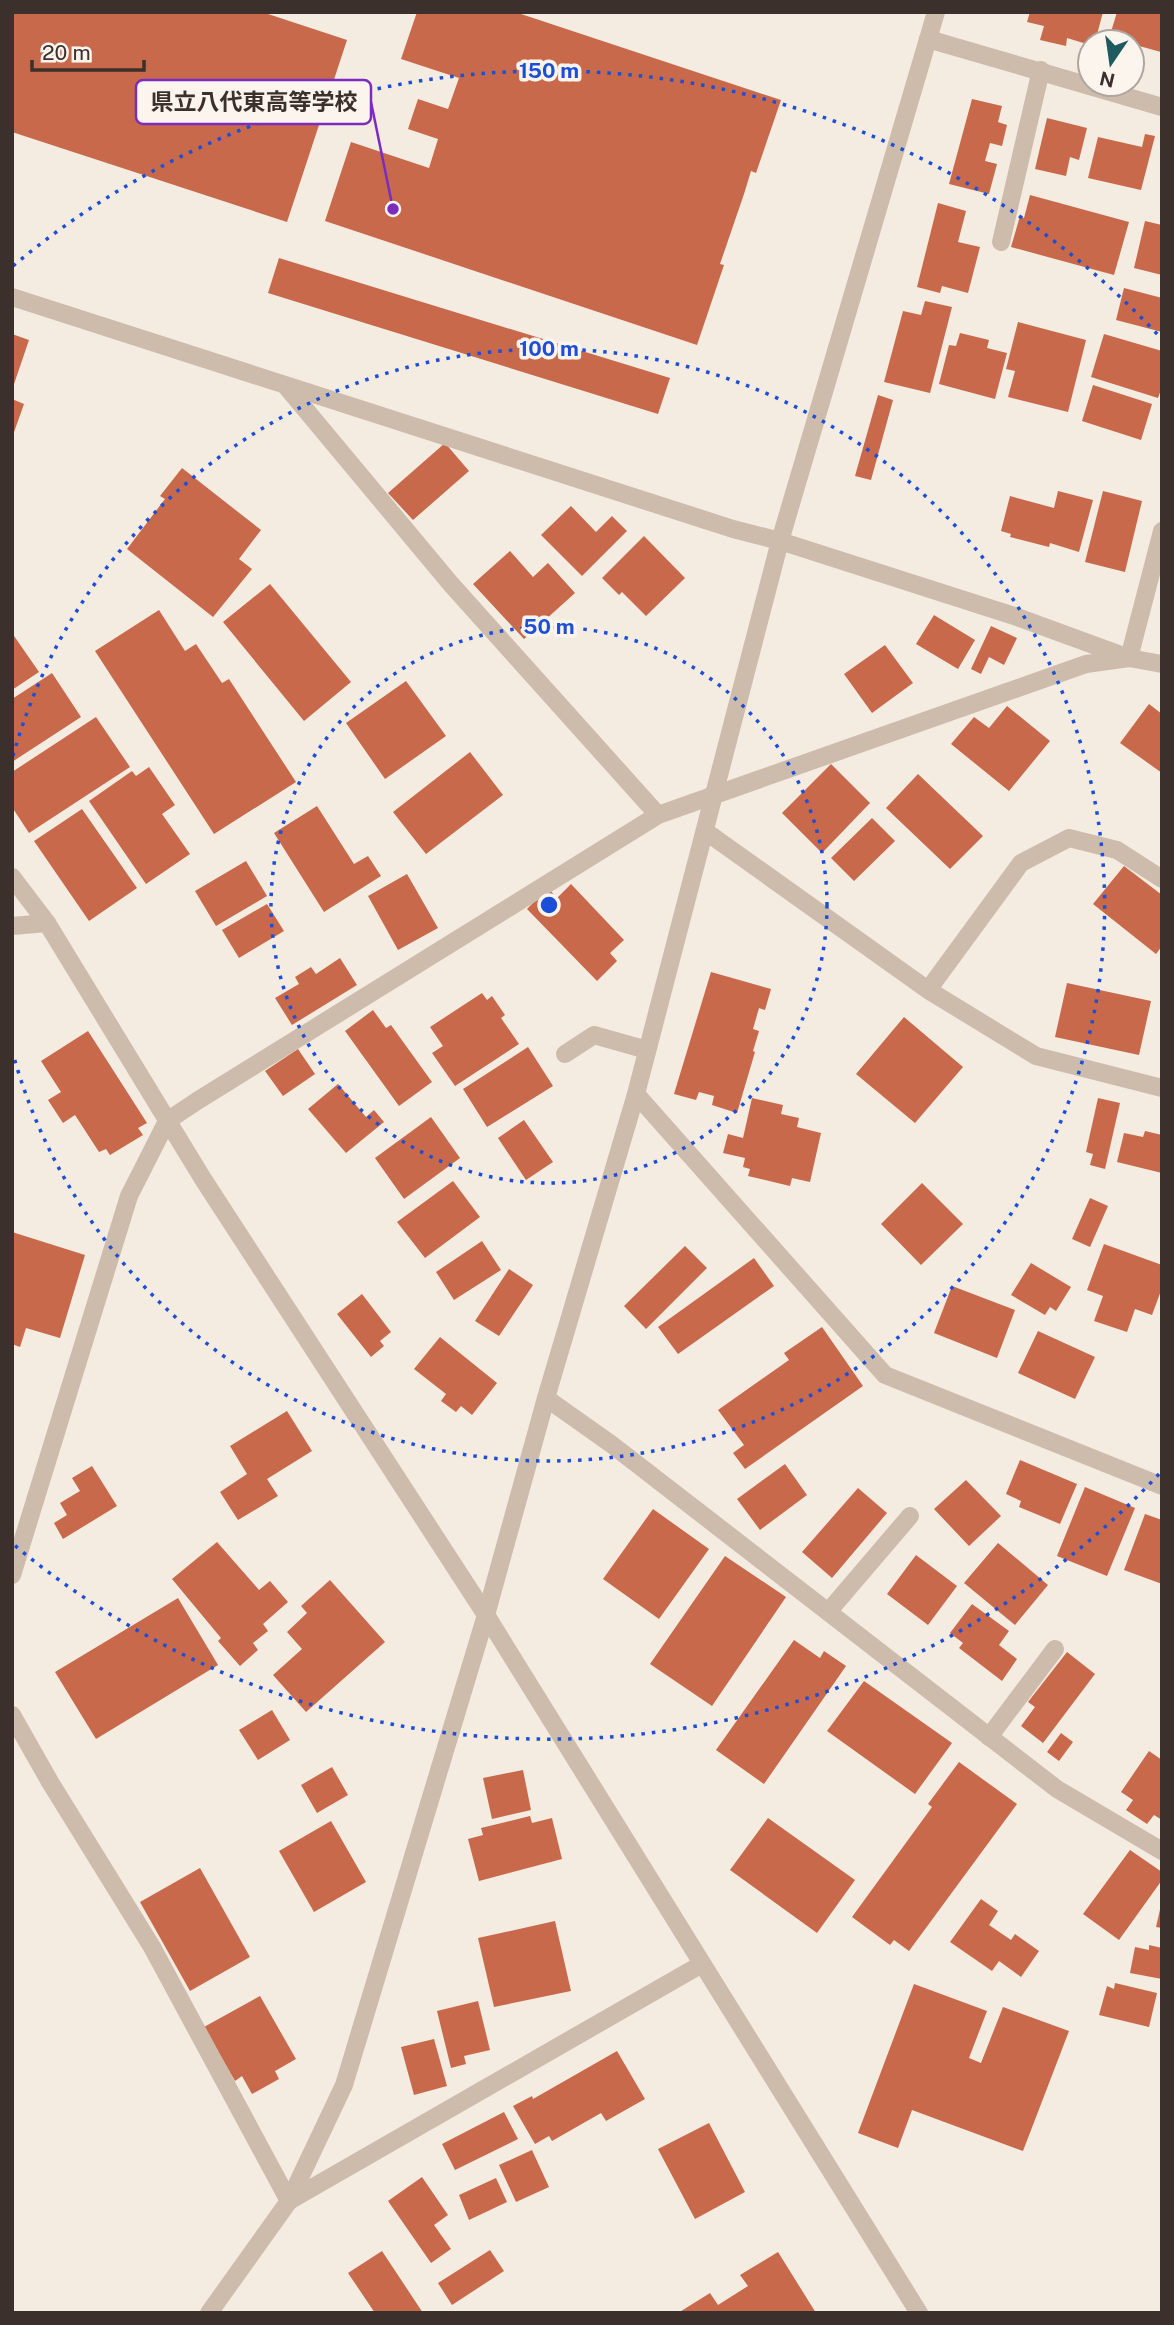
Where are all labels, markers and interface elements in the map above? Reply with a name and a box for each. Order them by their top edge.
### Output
scale bar [32,28,144,72]
north arrow [1076,28,1146,98]
text: 20 m [42,40,91,65]
text: 150 m [519,58,579,83]
text: N [1097,67,1117,92]
callout: 県立八代東高等学校 [136,80,371,124]
text: 県立八代東高等学校 [151,88,358,115]
text: 100 m [519,336,579,361]
text: 50 m [523,614,575,639]
centre of rings [537,893,561,917]

